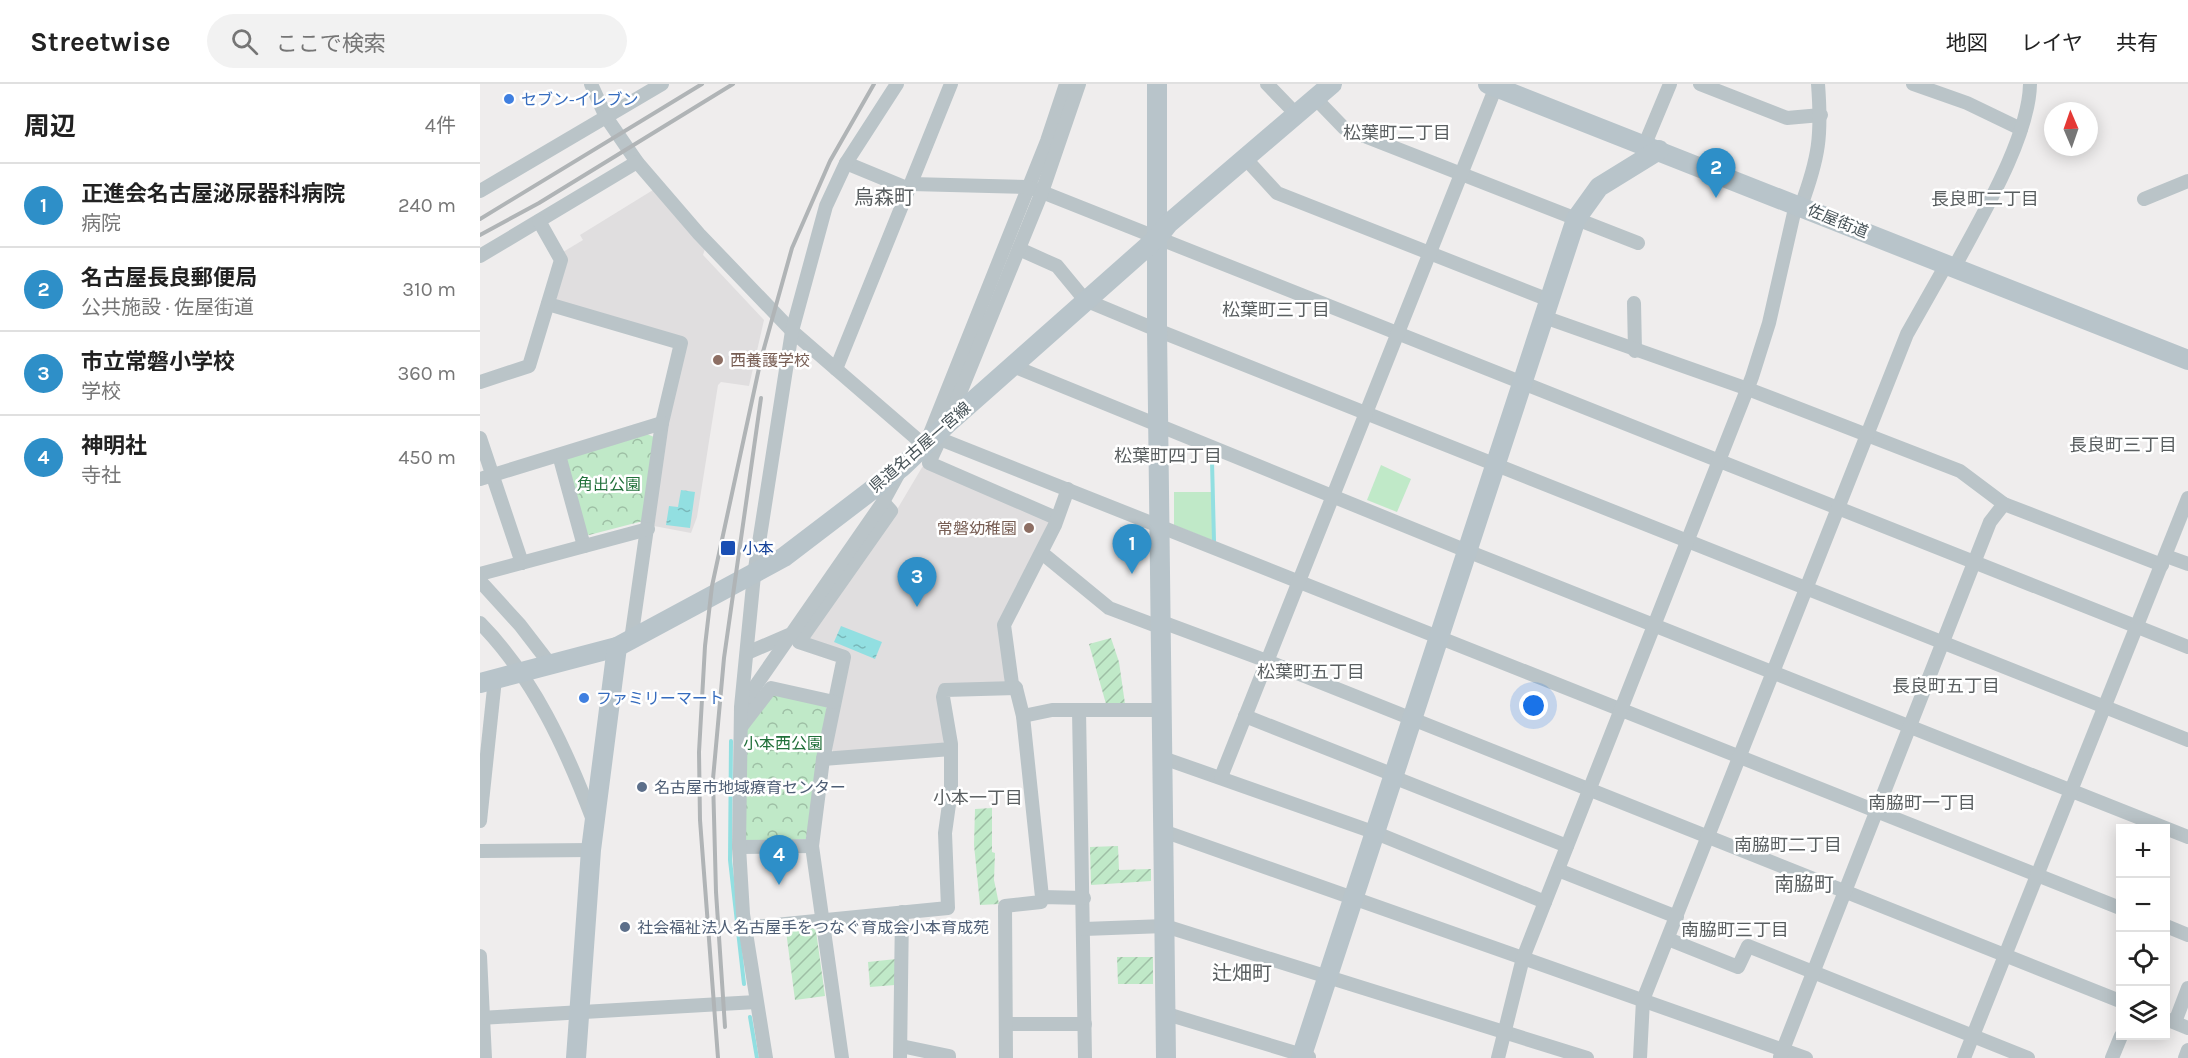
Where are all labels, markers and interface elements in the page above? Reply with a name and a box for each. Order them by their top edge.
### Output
search box [207,14,627,68]
text: Streetwise [30,25,171,58]
icon: search [228,25,261,58]
text: ここで検索 [276,31,386,57]
text: 地図 [1946,31,1988,55]
text: レイヤ [2021,31,2083,55]
text: 共有 [2116,31,2158,55]
place label: セブン-イレブン [521,90,639,109]
marker: セブン-イレブン [502,92,516,106]
north arrow [2044,102,2098,156]
text: 周辺 [24,111,76,142]
text: 4件 [425,114,456,137]
district label: 松葉町二丁目 [1343,122,1451,144]
pin: 2 [1696,148,1736,198]
text: 正進会名古屋泌尿器科病院 [81,181,345,207]
district label: 烏森町 [854,186,914,209]
district label: 長良町二丁目 [1931,188,2039,210]
text: 1 [40,194,47,217]
text: 240 m [398,194,456,217]
street label: 佐屋街道 [1805,200,1871,242]
text: 病院 [81,212,121,235]
text: 名古屋長良郵便局 [81,265,257,291]
text: 2 [37,278,50,301]
text: 310 m [402,278,456,301]
text: 公共施設 · 佐屋街道 [81,296,254,319]
district label: 松葉町三丁目 [1222,299,1330,321]
text: 市立常磐小学校 [81,349,235,375]
place label: 西養護学校 [730,351,810,370]
marker: 西養護学校 [711,353,725,367]
text: 3 [37,362,50,385]
text: 360 m [397,362,456,385]
text: 学校 [81,380,121,403]
street label: 県道名古屋一宮線 [865,398,975,496]
text: 神明社 [81,433,147,459]
district label: 長良町三丁目 [2069,434,2177,456]
district label: 松葉町四丁目 [1114,445,1222,467]
text: 4 [38,446,49,469]
text: 450 m [398,446,456,469]
text: 寺社 [81,464,121,487]
park label: 角出公園 [577,475,641,494]
place label: 常磐幼稚園 [937,519,1017,538]
marker: 常磐幼稚園 [1022,521,1036,535]
pin: 1 [1112,524,1152,574]
marker: 小本 [719,539,737,557]
place label: 小本 [742,539,774,558]
pin: 3 [898,558,936,607]
district label: 松葉町五丁目 [1257,661,1365,683]
district label: 長良町五丁目 [1892,675,2000,697]
place label: ファミリーマート [596,689,724,708]
marker: ファミリーマート [577,691,591,705]
your location [1519,691,1548,720]
park label: 小本西公園 [743,734,823,753]
place label: 名古屋市地域療育センター [654,778,846,797]
marker: 名古屋市地域療育センター [635,780,649,794]
district label: 小本一丁目 [933,787,1023,809]
district label: 南脇町一丁目 [1868,792,1976,814]
map controls [2116,824,2170,1040]
button: + [2116,824,2170,878]
district label: 南脇町二丁目 [1734,834,1842,856]
pin: 4 [760,836,798,885]
district label: 南脇町 [1774,873,1834,896]
button: − [2116,878,2170,932]
place label: 社会福祉法人名古屋手をつなぐ育成会小本育成苑 [637,918,989,937]
district label: 南脇町三丁目 [1681,919,1789,941]
marker: 社会福祉法人名古屋手をつなぐ育成会小本育成苑 [618,920,632,934]
button: locate [2116,932,2170,986]
district label: 辻畑町 [1212,962,1272,985]
button: layers [2116,986,2170,1040]

